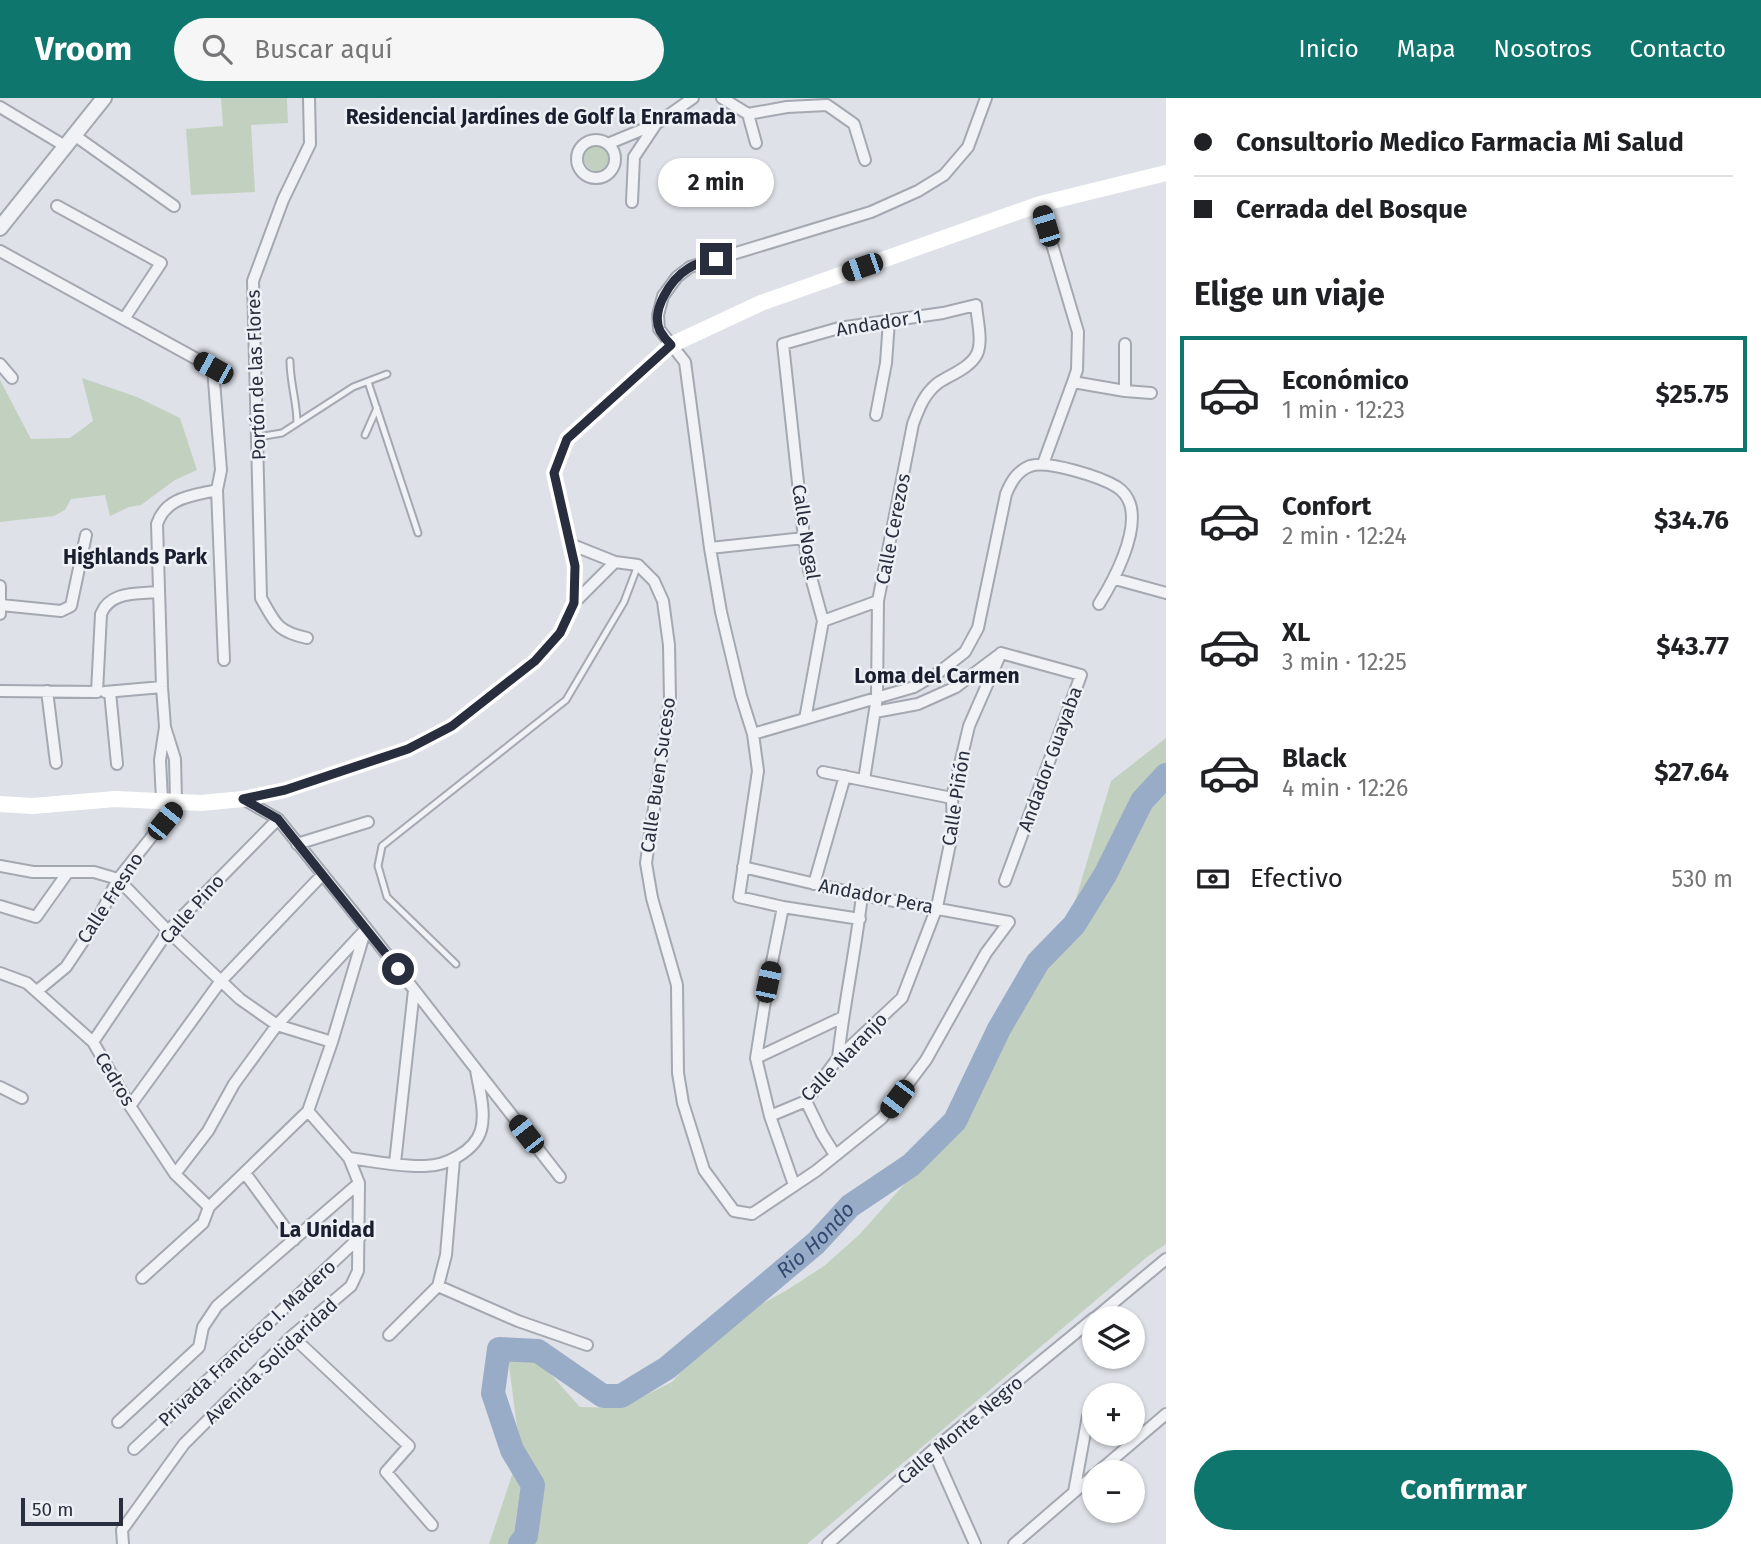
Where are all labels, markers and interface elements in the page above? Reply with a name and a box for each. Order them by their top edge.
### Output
search box [174,18,664,81]
text: Vroom [35,29,132,69]
icon: search [198,30,236,68]
text: Buscar aquí [254,34,393,65]
text: Inicio [1299,35,1359,63]
text: Mapa [1397,35,1456,63]
text: Nosotros [1494,35,1592,63]
text: Contacto [1630,35,1726,63]
district label: Residencial Jardínes de Golf la Enramada [346,104,736,130]
text: Consultorio Medico Farmacia Mi Salud [1236,127,1684,158]
callout: 2 min [658,158,774,206]
text: 2 min [688,168,744,196]
text: Cerrada del Bosque [1236,194,1467,225]
car [1030,203,1063,249]
route end [700,243,732,275]
car [839,250,886,284]
text: Elige un viaje [1194,275,1385,313]
street label: Portón de las Flores [242,289,270,461]
street label: Andador 1 [834,305,924,341]
car [190,349,237,387]
icon: car [1198,363,1261,426]
text: Económico [1282,365,1409,396]
text: $25.75 [1656,379,1729,410]
text: 1 min · 12:23 [1282,396,1405,424]
street label: Calle Cerezos [871,471,915,587]
street label: Calle Nogal [787,483,825,582]
icon: car [1198,489,1261,552]
text: Confort [1282,491,1371,522]
text: $34.76 [1654,505,1729,536]
text: 2 min · 12:24 [1282,522,1407,550]
district label: Highlands Park [63,544,207,570]
icon: car [1198,615,1261,678]
text: XL [1282,617,1310,648]
text: $43.77 [1656,631,1729,662]
text: 3 min · 12:25 [1282,648,1407,676]
district label: Loma del Carmen [854,663,1020,689]
street label: Andador Guayaba [1013,683,1087,835]
street label: Calle Buen Suceso [636,696,680,854]
icon: car [1198,741,1261,804]
text: Black [1282,743,1347,774]
street label: Calle Piñón [937,748,975,848]
text: $27.64 [1654,757,1729,788]
text: 4 min · 12:26 [1282,774,1408,802]
car [144,798,187,844]
street label: Calle Fresno [72,848,148,948]
icon: cash [1194,860,1232,898]
text: Efectivo [1250,863,1343,894]
text: 530 m [1672,865,1733,893]
street label: Calle Pino [155,869,229,949]
street label: Andador Pera [817,874,935,918]
route start [382,953,414,985]
car [754,959,783,1005]
street label: Calle Naranjo [796,1008,892,1106]
street label: Cedros [90,1048,140,1110]
car [876,1076,919,1122]
car [505,1111,548,1157]
water label: Rio Hondo [771,1196,860,1284]
district label: La Unidad [279,1217,375,1243]
street label: Privada Francisco I. Madero [153,1255,341,1431]
street label: Avenida Solidaridad [200,1293,342,1429]
map controls [1082,1306,1145,1523]
button: layers [1082,1306,1145,1369]
street label: Calle Monte Negro [892,1371,1028,1489]
button: + [1082,1383,1145,1446]
button: Confirmar [1194,1450,1733,1530]
button: − [1082,1460,1145,1523]
scale bar [21,1495,122,1527]
text: 50 m [32,1498,73,1521]

